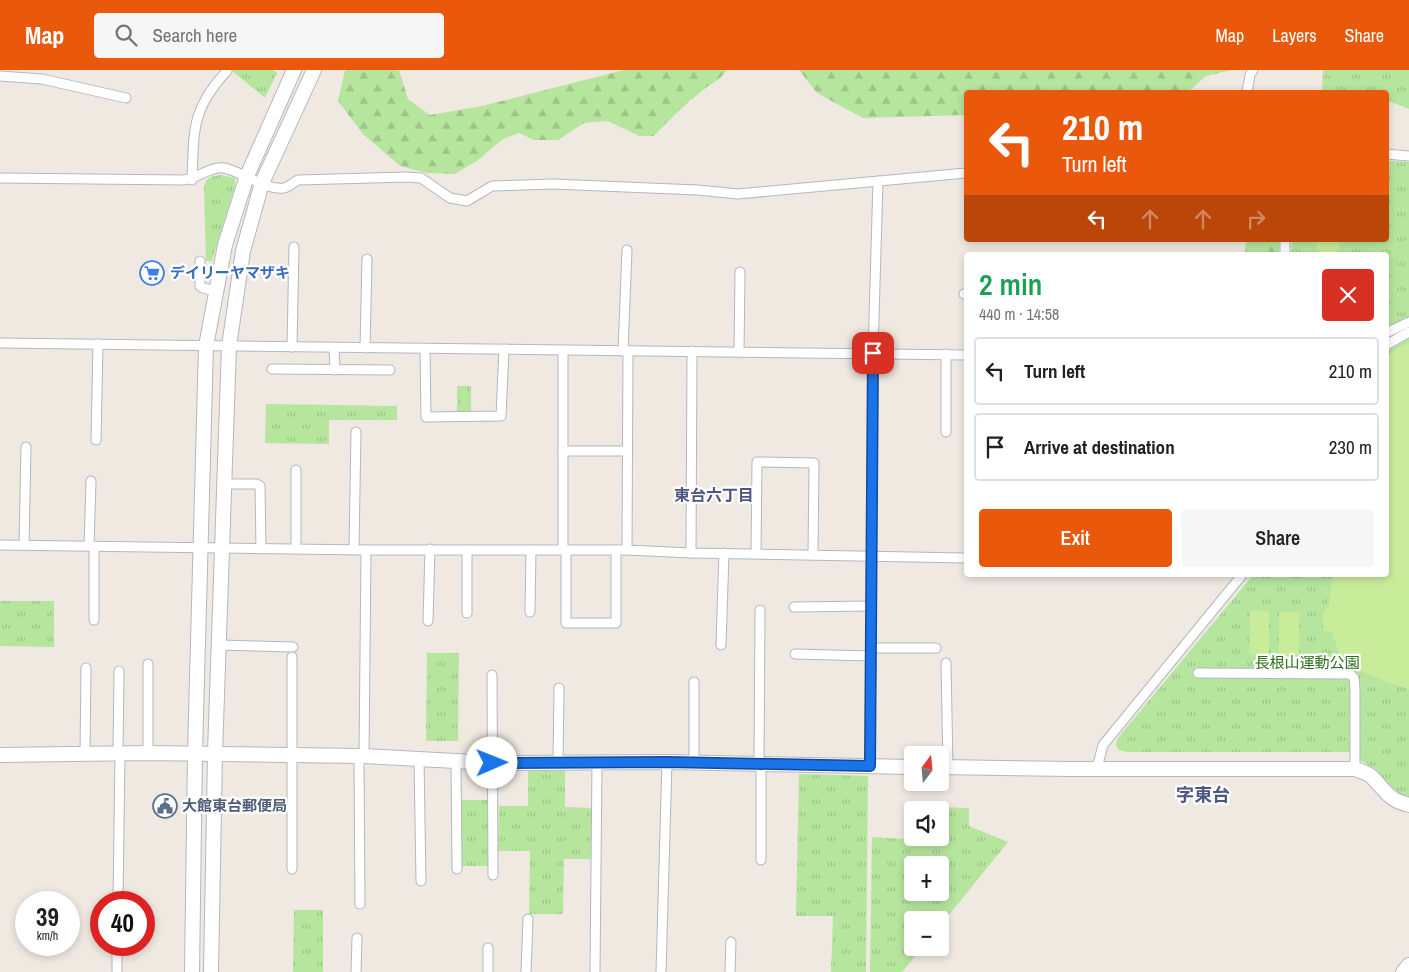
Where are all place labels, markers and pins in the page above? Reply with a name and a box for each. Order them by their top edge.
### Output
supermarket icon: デイリーヤマザキ [139,260,165,286]
place label: デイリーヤマザキ [170,262,290,283]
pin [852,332,894,374]
public building icon: 大館東台郵便局 [152,793,178,819]
place label: 大館東台郵便局 [182,795,287,816]

